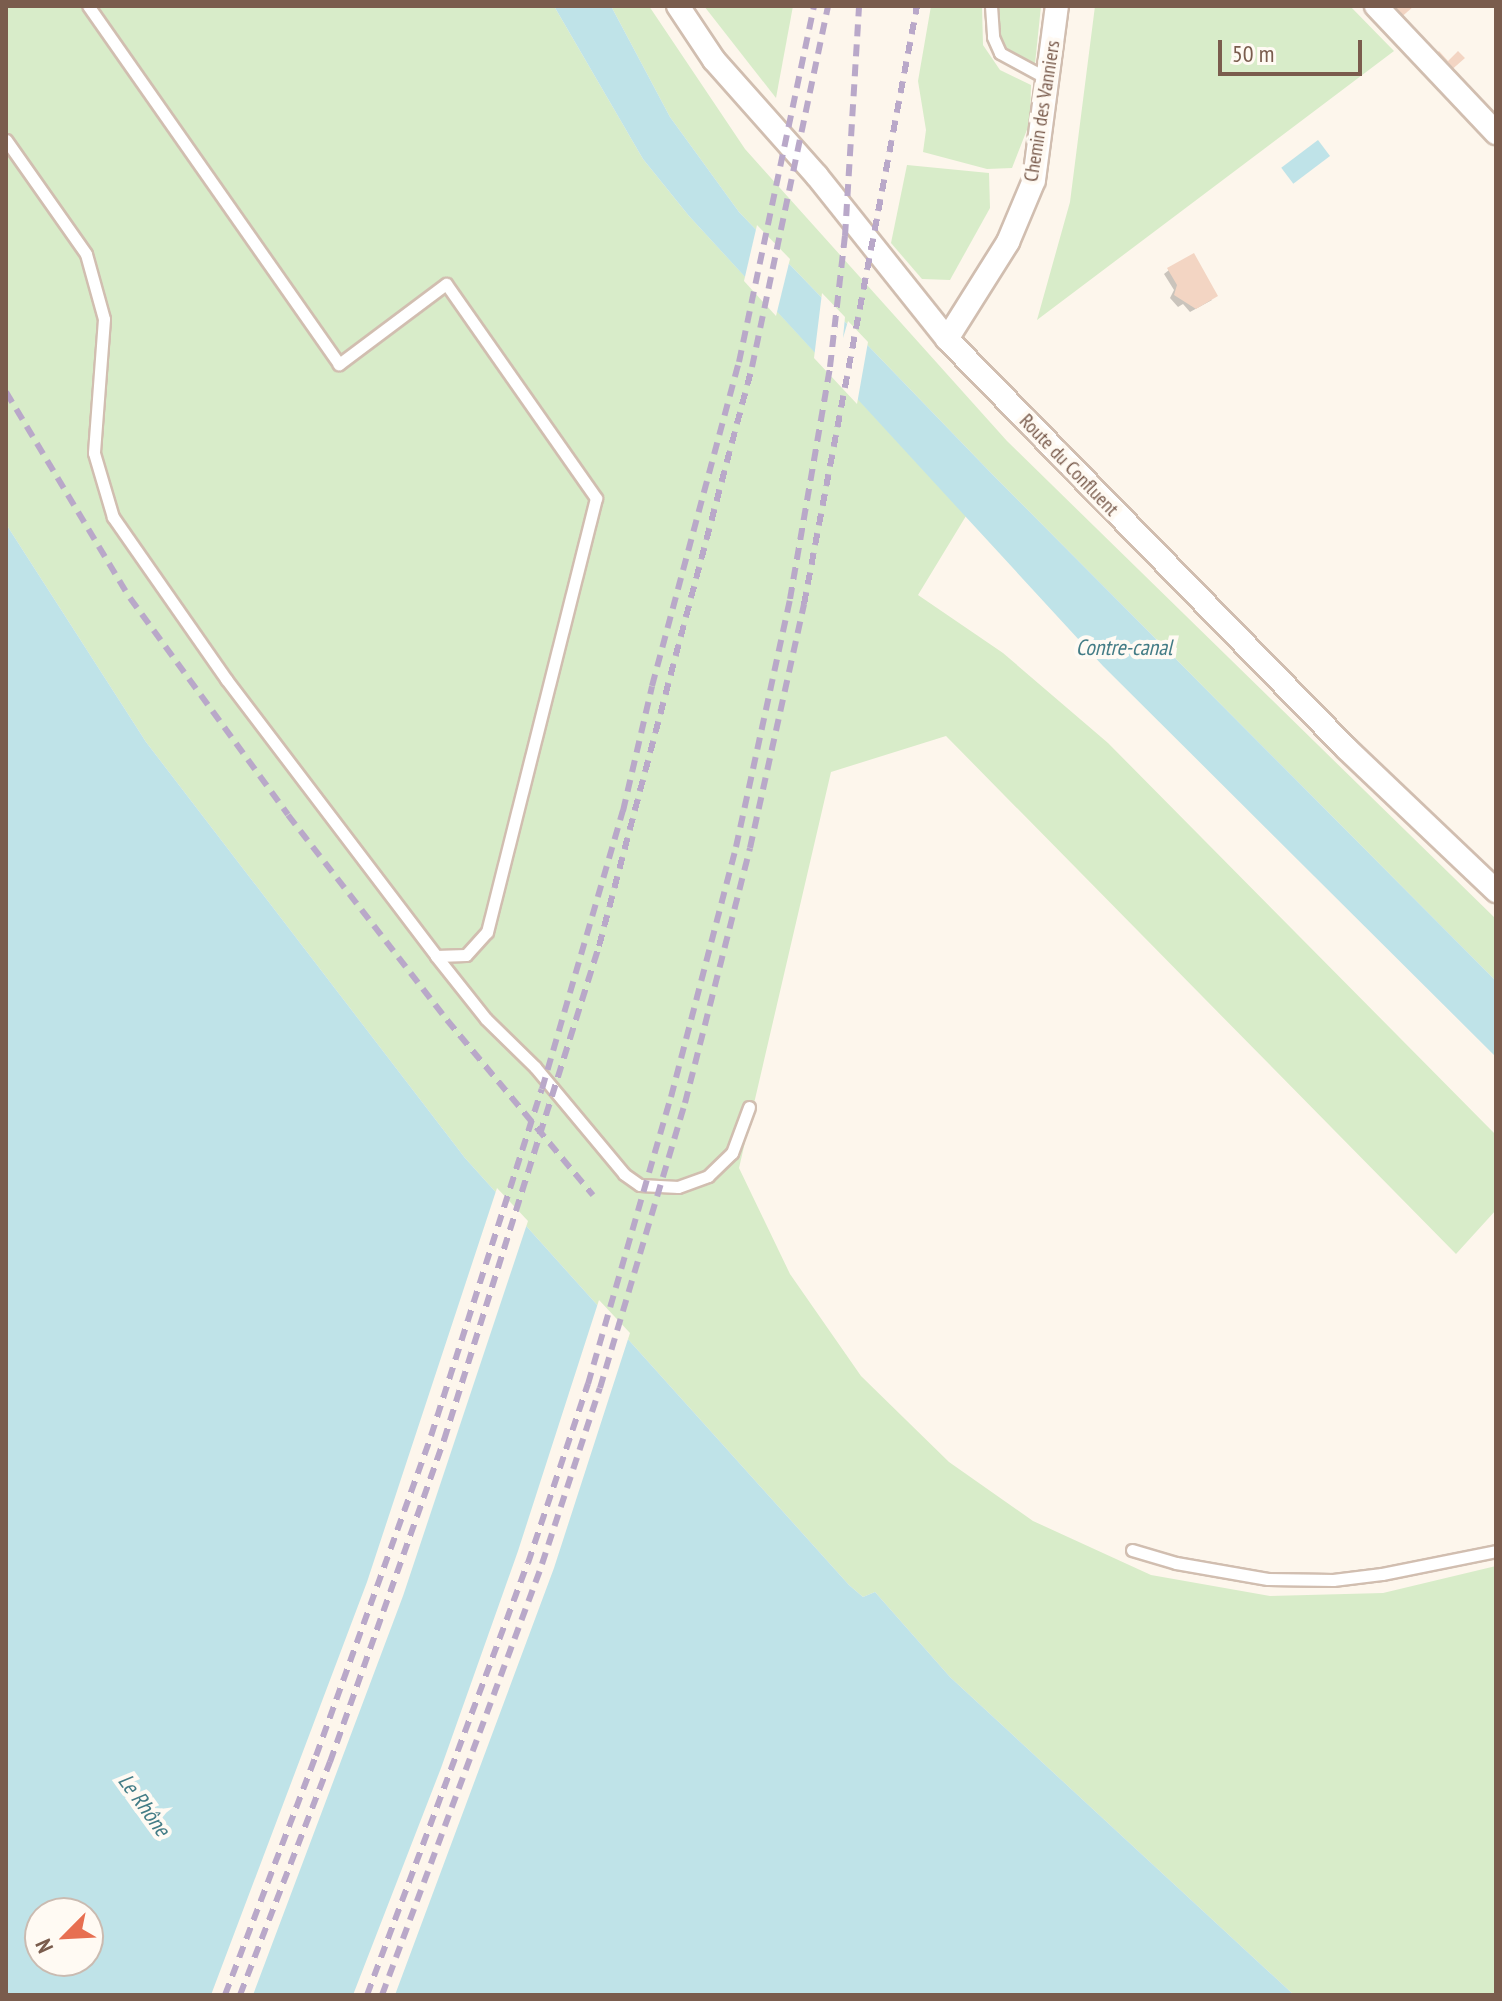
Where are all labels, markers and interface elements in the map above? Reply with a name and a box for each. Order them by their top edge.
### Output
scale bar [1222,24,1366,74]
street label: Chemin des Vanniers [1019,38,1065,184]
text: 50 m [1232,38,1274,69]
street label: Route du Confluent [1014,409,1124,521]
water label: Contre-canal [1076,635,1172,661]
water label: Le Rhône [113,1769,175,1841]
north arrow [24,1897,104,1977]
text: N [29,1935,59,1957]

